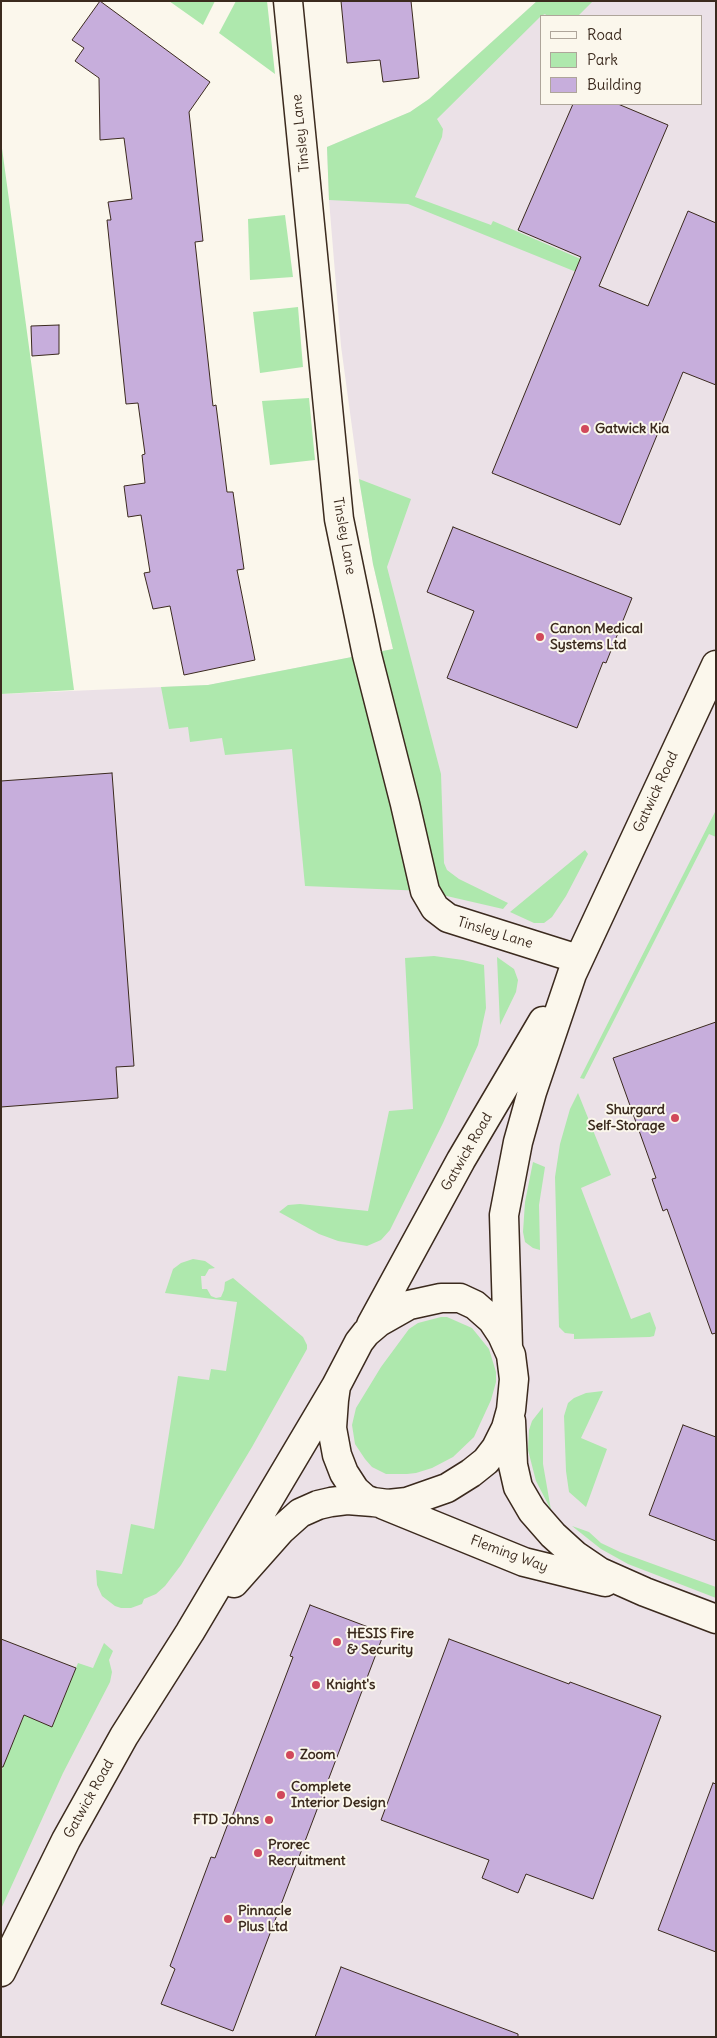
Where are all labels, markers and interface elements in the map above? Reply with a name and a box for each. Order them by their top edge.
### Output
legend [540,15,702,105]
text: Road [587,25,622,44]
text: Park [587,50,618,69]
text: Building [587,75,642,94]
street label: Tinsley Lane [289,93,313,173]
place label: Gatwick Kia [595,421,669,437]
marker: Gatwick Kia [579,423,591,435]
street label: Tinsley Lane [329,496,359,576]
place label: Canon Medical Systems Ltd [550,621,643,654]
marker: Canon Medical Systems Ltd [534,631,546,643]
street label: Gatwick Road [630,749,682,835]
street label: Tinsley Lane [455,914,535,952]
place label: Shurgard Self-Storage [588,1102,665,1134]
street label: Gatwick Road [438,1110,496,1194]
marker: Shurgard Self-Storage [669,1112,681,1124]
street label: Fleming Way [468,1532,550,1576]
place label: HESIS Fire & Security [347,1626,414,1658]
marker: HESIS Fire & Security [331,1636,343,1648]
place label: Knight's [326,1677,375,1693]
marker: Knight's [310,1679,322,1691]
place label: Zoom [300,1747,336,1763]
marker: Zoom [284,1749,296,1761]
street label: Gatwick Road [60,1757,118,1841]
place label: Complete Interior Design [291,1779,386,1811]
marker: Complete Interior Design [275,1789,287,1801]
place label: FTD Johns [193,1812,259,1828]
marker: FTD Johns [263,1814,275,1826]
place label: Prorec Recruitment [268,1837,346,1870]
marker: Prorec Recruitment [252,1847,264,1859]
place label: Pinnacle Plus Ltd [238,1903,291,1935]
marker: Pinnacle Plus Ltd [222,1913,234,1925]

